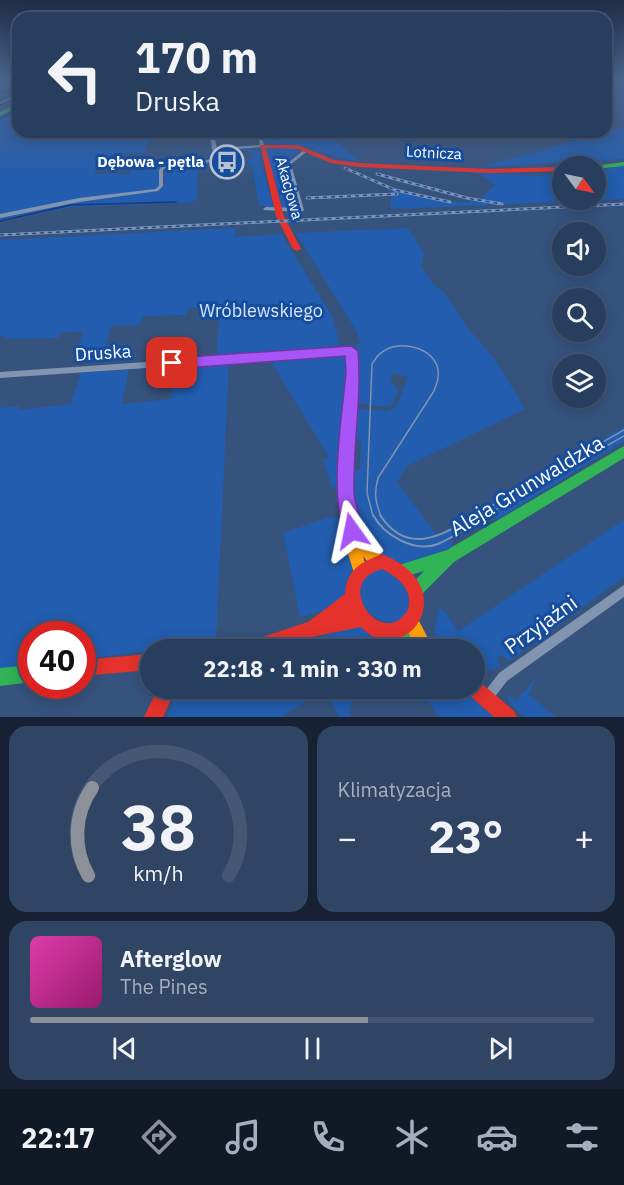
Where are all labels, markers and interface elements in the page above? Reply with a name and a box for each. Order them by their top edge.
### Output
text: 170 m [135,30,258,85]
icon: left [36,36,114,114]
text: Druska [135,83,220,118]
street label: Lotnicza [406,142,462,163]
bus stop icon: Dębowa - pętla [209,144,245,180]
place label: Dębowa - pętla [97,152,204,171]
street label: Akacjowa [271,154,307,221]
north arrow [552,156,606,210]
map controls [552,156,606,408]
button: sound [552,222,606,276]
button: search [552,288,606,342]
park label: Wróblewskiego [199,299,323,322]
pin [146,337,197,388]
street label: Druska [74,339,132,366]
icon: arrive [155,346,188,379]
button: layers [552,354,606,408]
street label: Aleja Grunwaldzka [444,428,609,542]
position arrow [320,499,384,563]
street label: Przyjaźni [498,588,583,660]
speed limit sign: 40 [18,621,96,699]
text: 22:18 · 1 min · 330 m [203,654,422,683]
text: Klimatyzacja [338,776,451,803]
text: 38 [121,786,196,867]
text: 23° [428,807,503,865]
text: − [338,816,357,859]
text: + [574,816,594,859]
text: km/h [133,859,183,887]
text: Afterglow [120,944,222,973]
text: The Pines [120,973,208,1000]
icon: previous [108,1032,141,1065]
icon: pause [296,1032,329,1065]
icon: next [484,1032,517,1065]
icon: directions [138,1116,180,1158]
icon: music [222,1116,264,1158]
icon: phone [307,1116,349,1158]
icon: climate [391,1116,433,1158]
icon: car [476,1116,518,1158]
icon: filters [561,1116,603,1158]
text: 22:17 [21,1120,95,1155]

